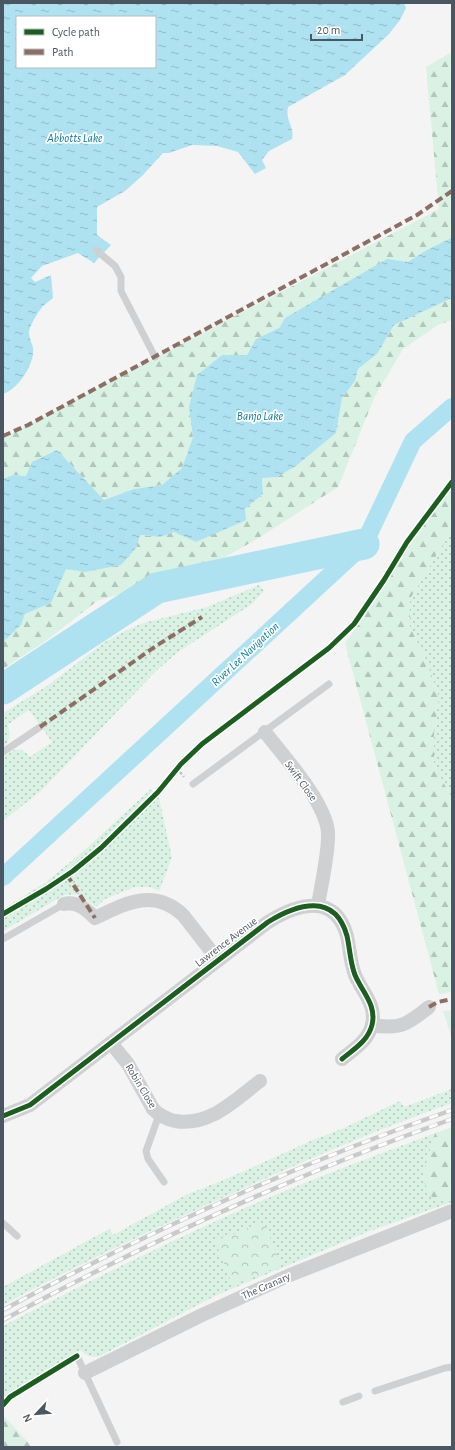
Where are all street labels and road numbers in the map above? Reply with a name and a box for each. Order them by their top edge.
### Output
street label: Swift Close [283,759,319,803]
street label: Lawrence Avenue [193,915,259,969]
street label: Robin Close [123,1062,159,1110]
street label: The Granary [240,1270,292,1302]

